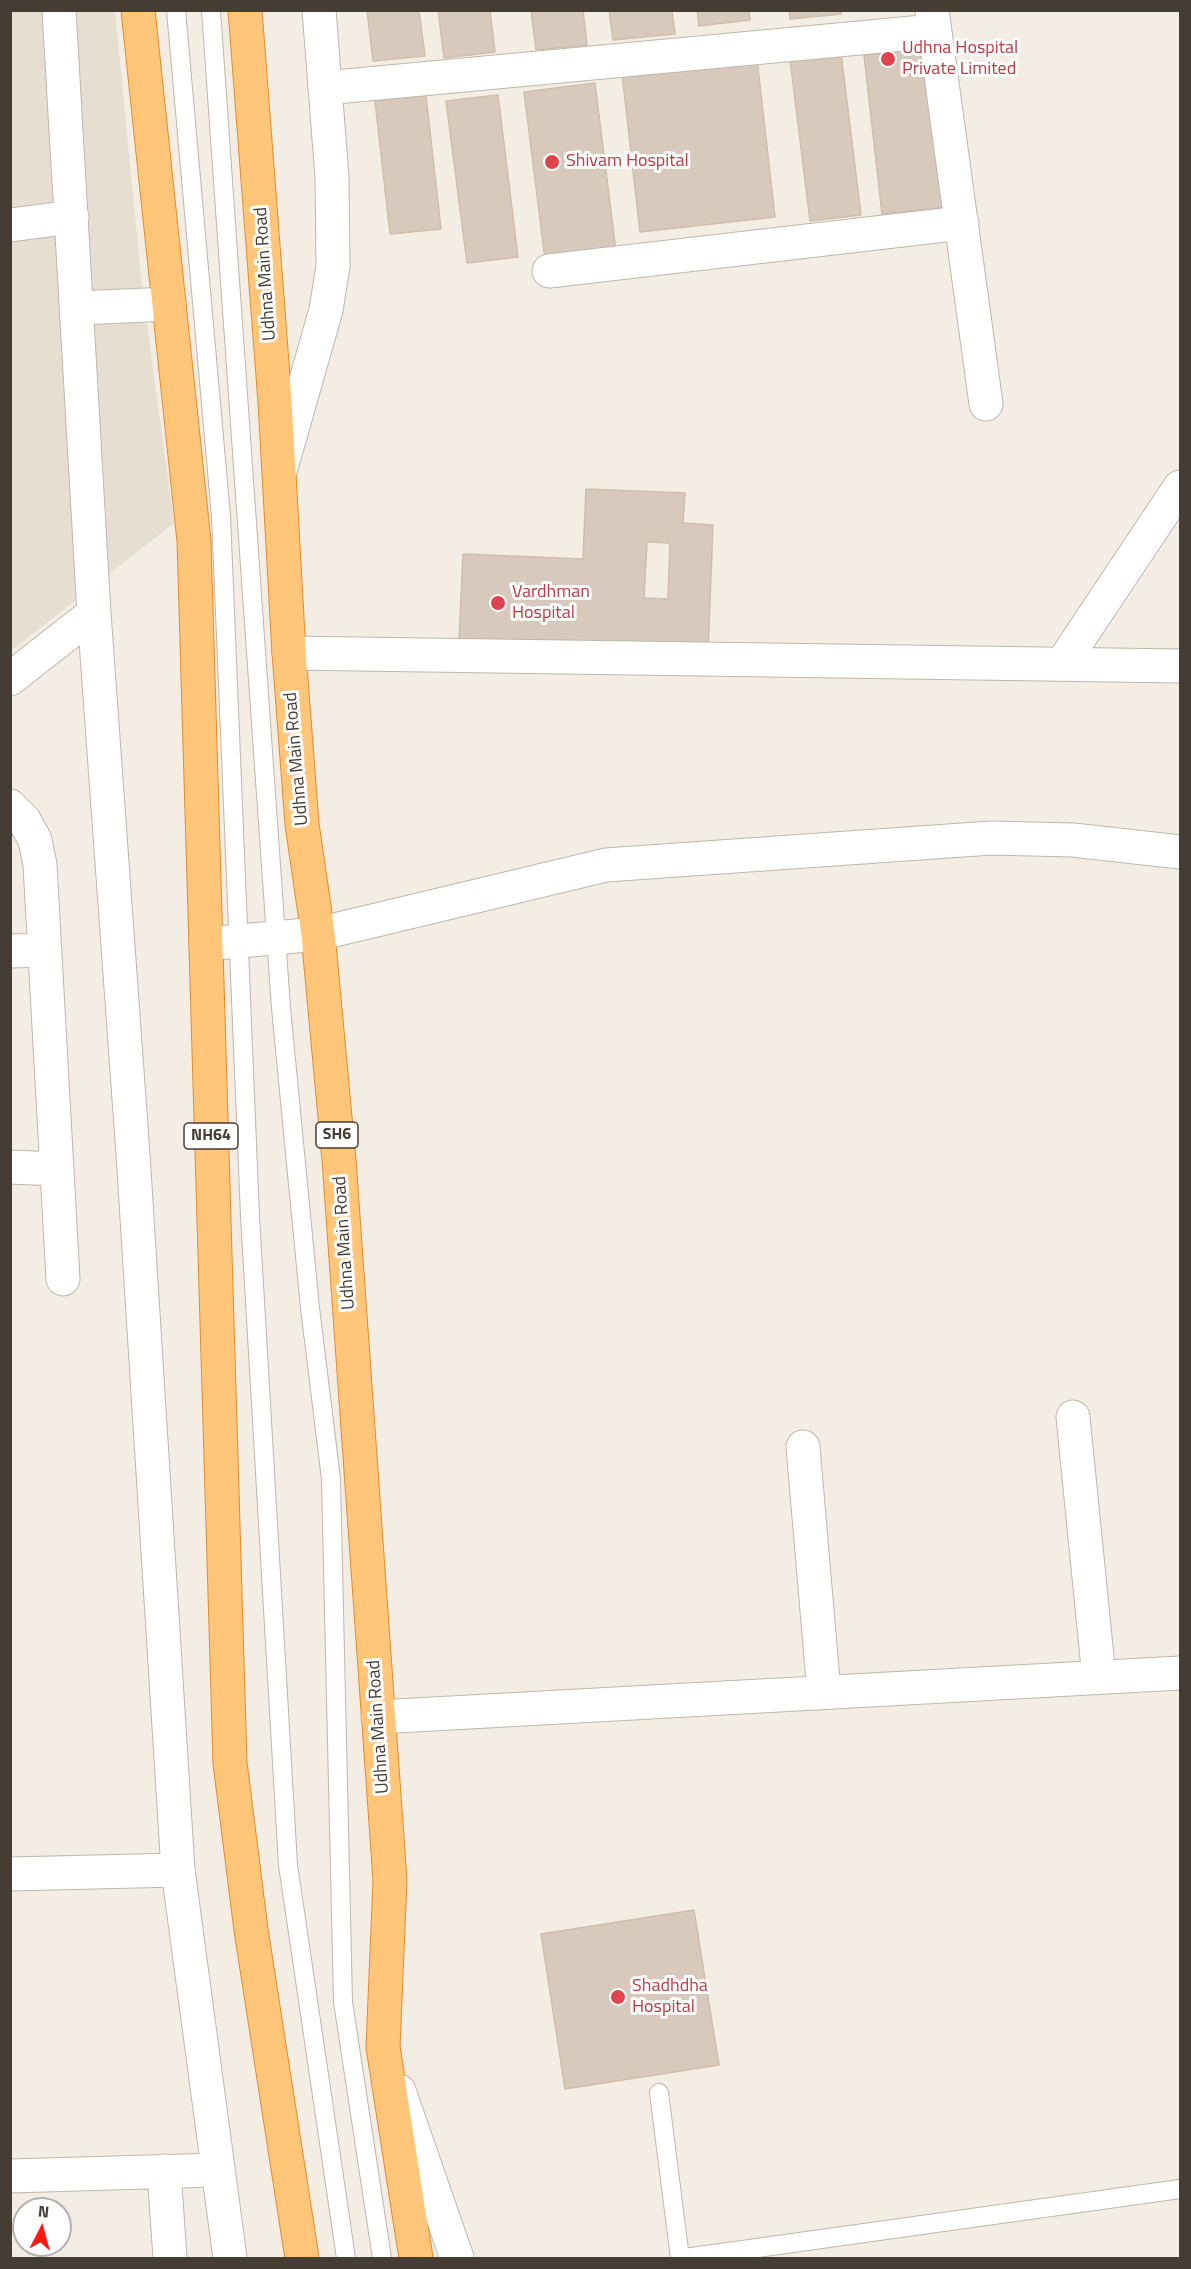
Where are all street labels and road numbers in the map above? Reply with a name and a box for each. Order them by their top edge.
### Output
street label: Udhna Main Road [251,206,281,342]
street label: Udhna Main Road [280,691,314,827]
road number: SH6 [316,1122,358,1148]
road number: NH64 [184,1123,238,1149]
street label: Udhna Main Road [330,1175,360,1311]
street label: Udhna Main Road [364,1659,394,1795]

